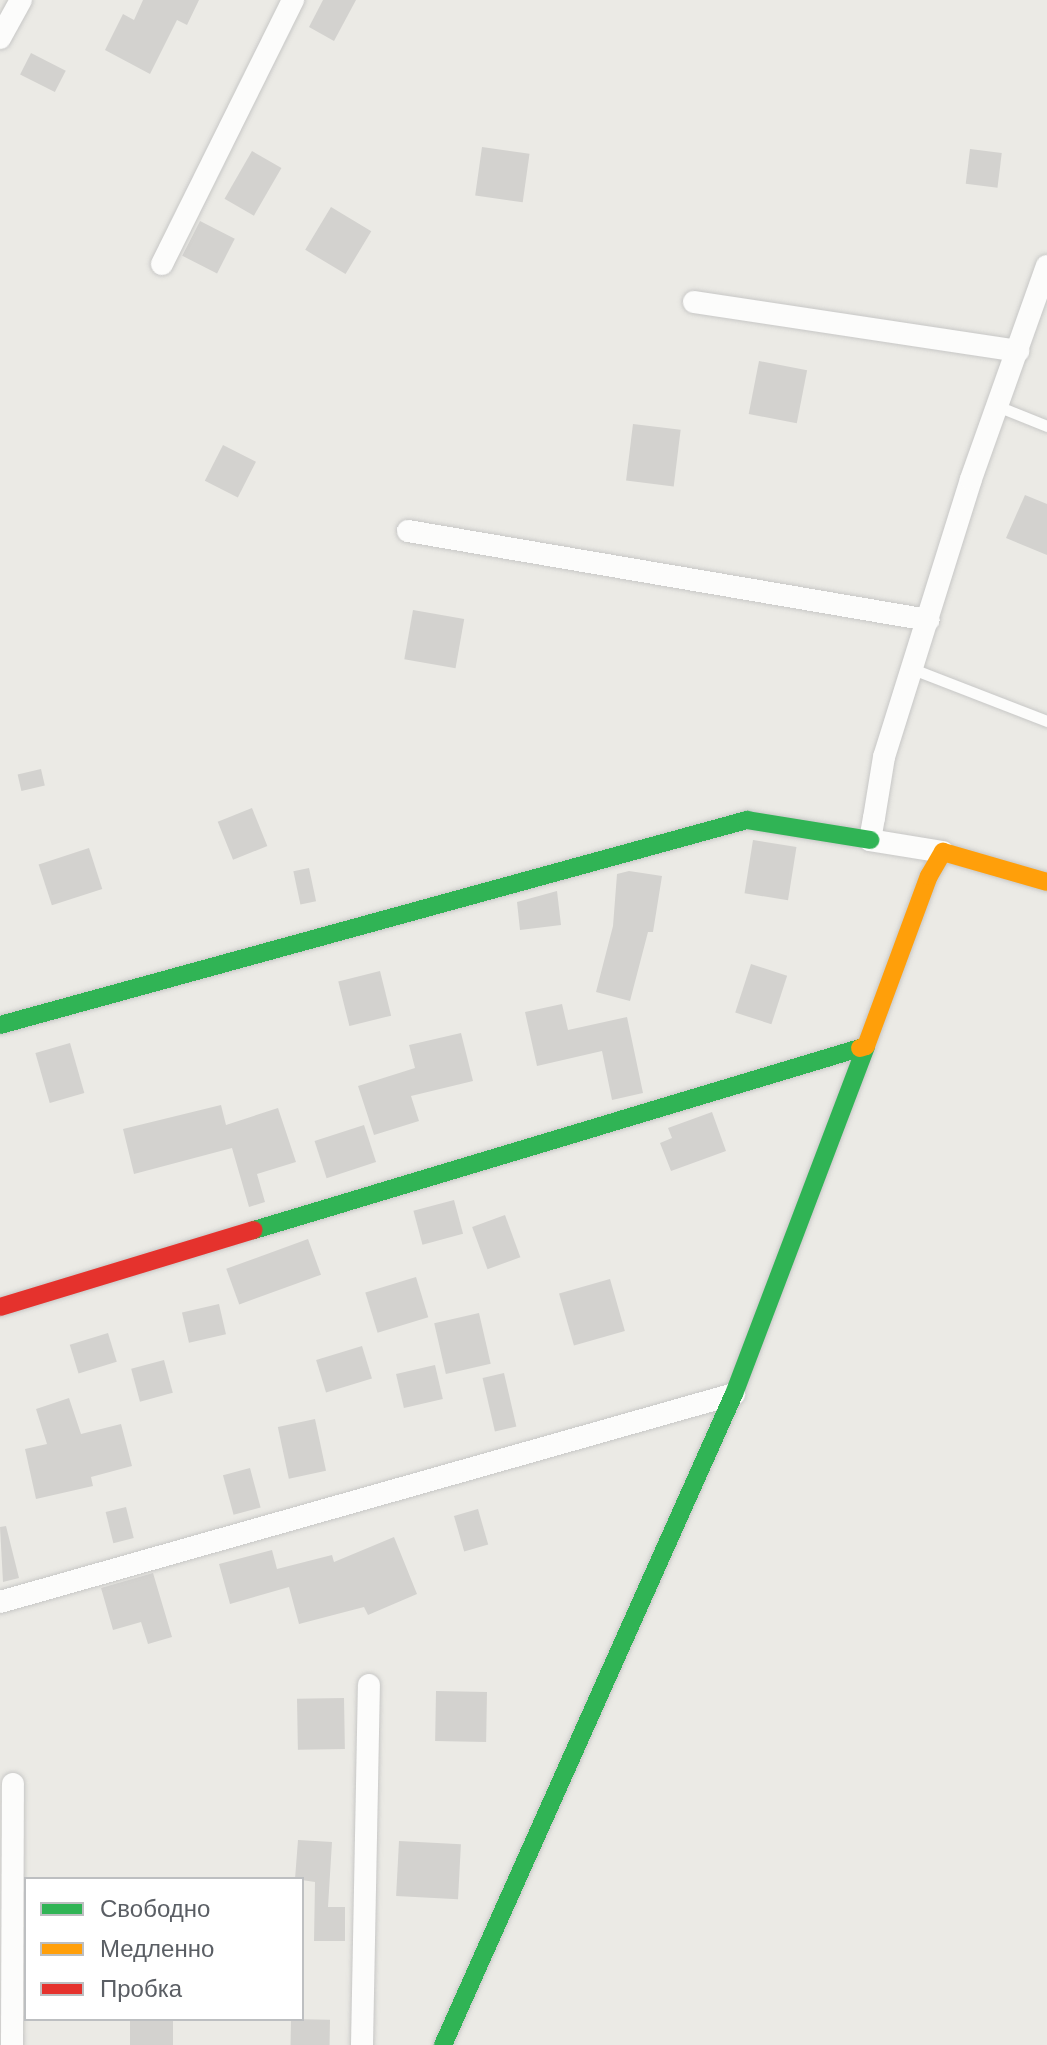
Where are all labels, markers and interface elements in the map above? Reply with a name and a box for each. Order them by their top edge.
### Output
legend [24,1877,304,2021]
text: Свободно [100,1895,210,1922]
text: Медленно [100,1935,214,1962]
text: Пробка [100,1975,182,2002]

